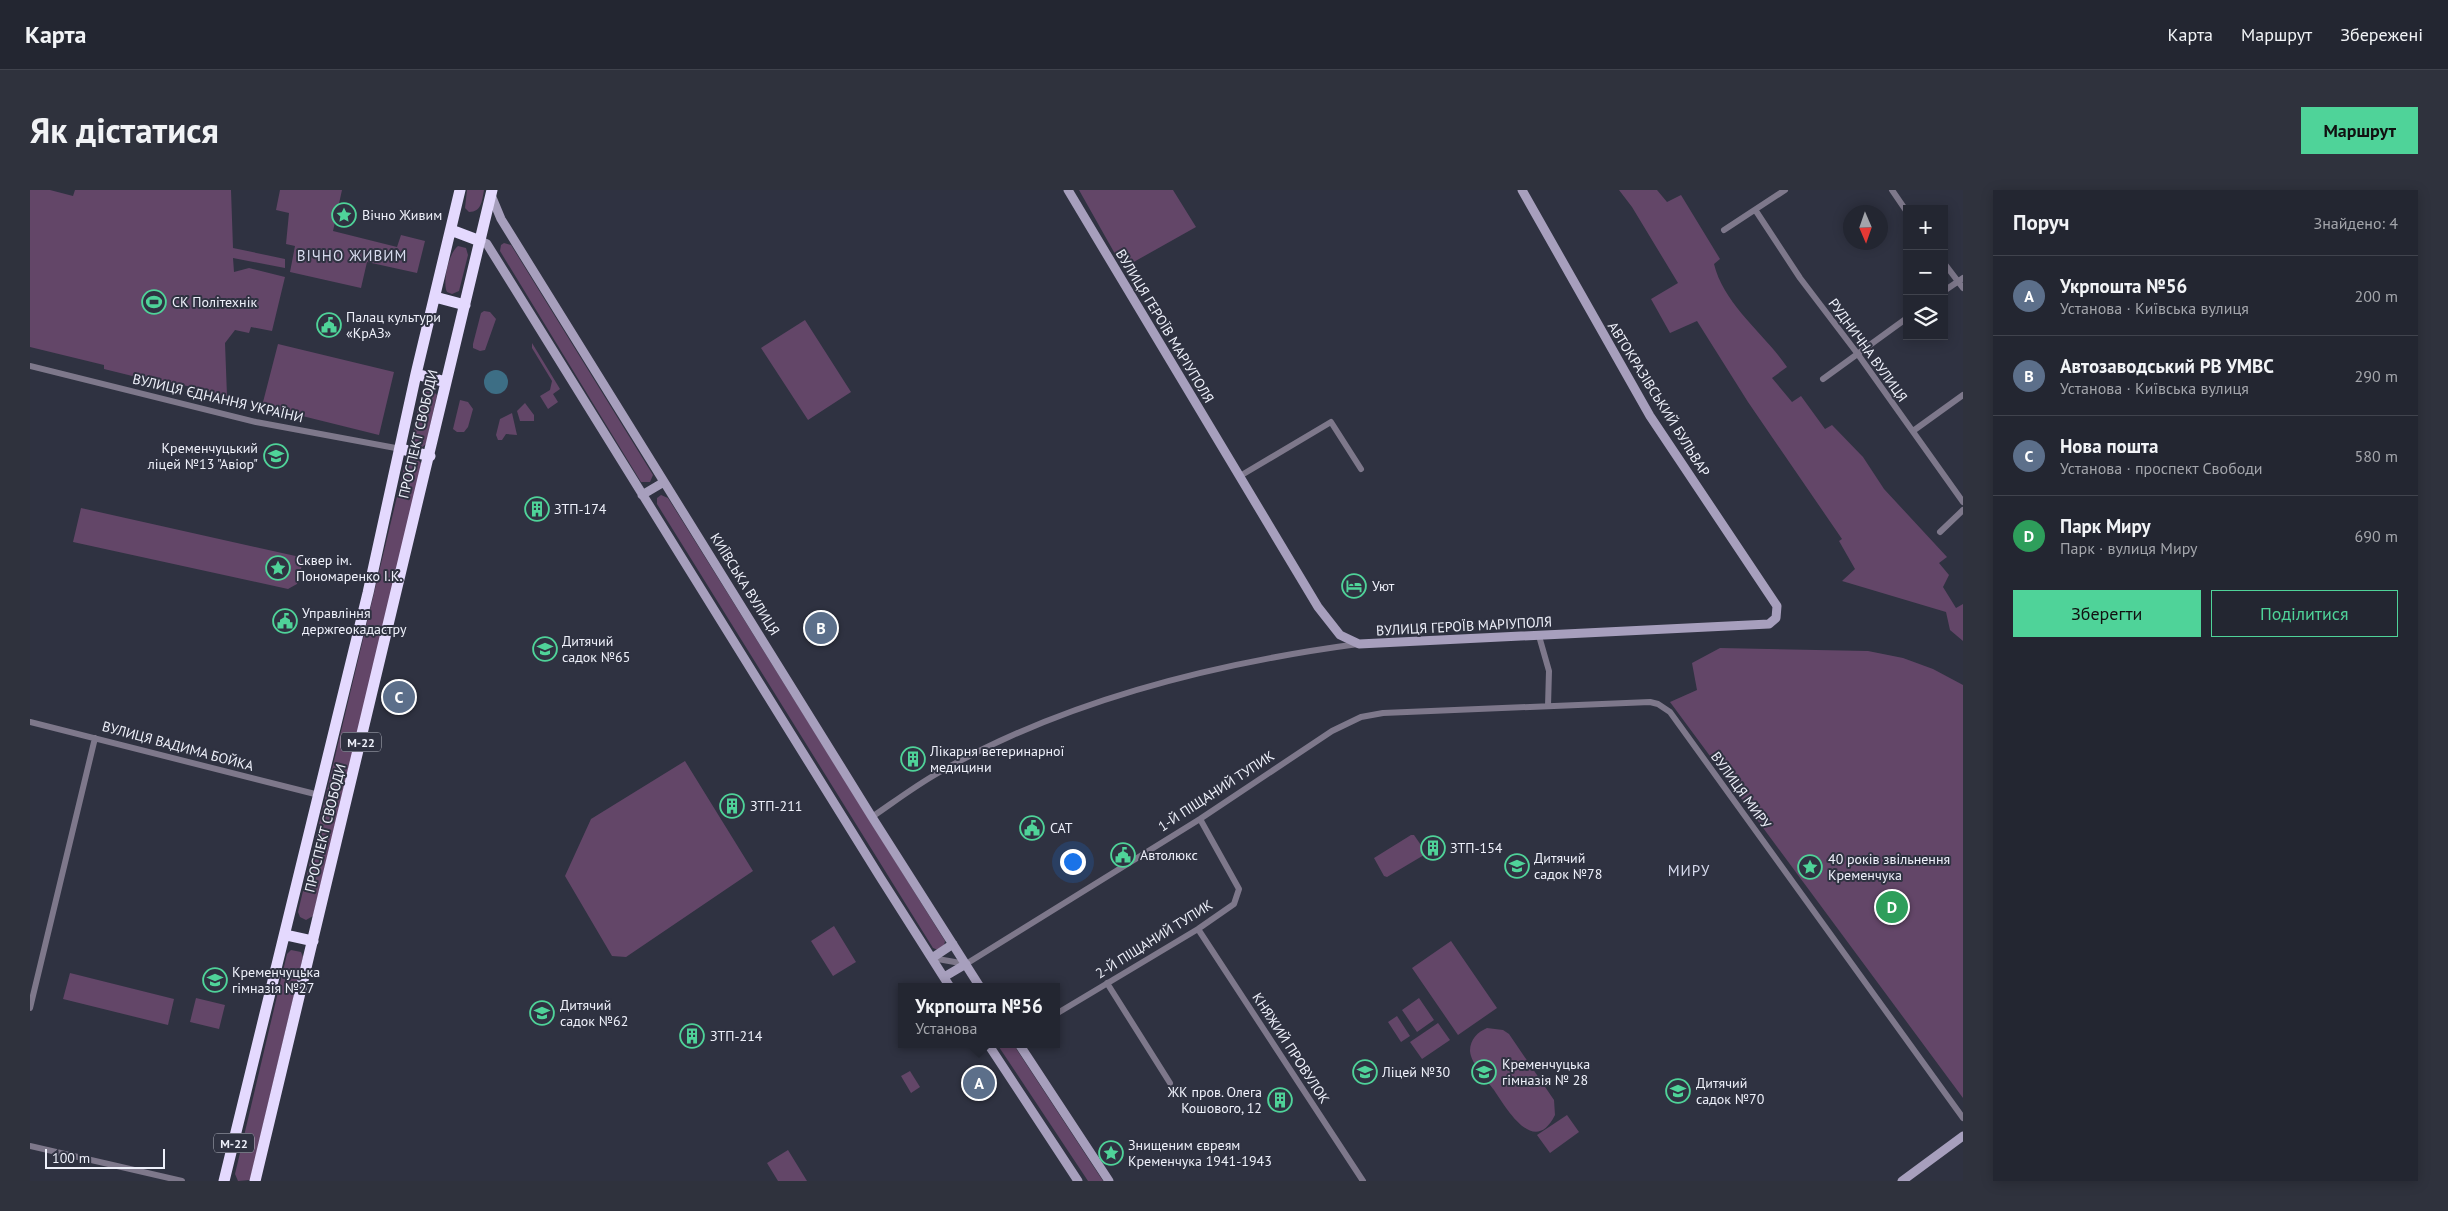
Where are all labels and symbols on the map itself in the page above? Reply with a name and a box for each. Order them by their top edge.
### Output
place icon: Вічно Живим [331,202,357,228]
north arrow [1843,205,1888,250]
place label: Вічно Живим [362,206,442,224]
district label: ВІЧНО ЖИВИМ [297,246,407,265]
street label: ВУЛИЦЯ ГЕРОЇВ МАРІУПОЛЯ [1112,246,1218,406]
sports icon: СК Політехнік [141,289,167,315]
place label: СК Політехнік [172,293,257,311]
street label: РУДНИЧНА ВУЛИЦЯ [1824,295,1912,405]
place label: Палац культури «КрАЗ» [346,308,441,342]
public building icon: Палац культури «КрАЗ» [316,312,342,338]
street label: АВТОКРАЗІВСЬКИЙ БУЛЬВАР [1604,318,1714,480]
street label: ПРОСПЕКТ СВОБОДИ [394,368,442,500]
street label: ВУЛИЦЯ ЄДНАННЯ УКРАЇНИ [131,370,305,426]
place label: Кременчуцький ліцей №13 "Авіор" [147,439,258,473]
school or university icon: Кременчуцький ліцей №13 "Авіор" [263,443,289,469]
building icon: ЗТП-174 [524,496,550,522]
place label: ЗТП-174 [554,500,607,518]
street label: КИЇВСЬКА ВУЛИЦЯ [706,529,784,639]
place label: Сквер ім. Пономаренко І.К. [296,551,402,585]
place icon: Сквер ім. Пономаренко І.К. [265,555,291,581]
hotel icon: Уют [1341,573,1367,599]
place label: Уют [1372,577,1395,595]
place label: Управлiння держгеокадастру [302,604,407,638]
public building icon: Управлiння держгеокадастру [272,608,298,634]
pin: B [805,609,837,647]
street label: ВУЛИЦЯ ГЕРОЇВ МАРІУПОЛЯ [1376,612,1552,640]
place label: Дитячий садок №65 [562,632,630,666]
school or university icon: Дитячий садок №65 [532,636,558,662]
pin: C [383,678,415,716]
street label: ВУЛИЦЯ ВАДИМА БОЙКА [100,717,257,775]
road number: М-22 [341,732,381,752]
place label: Лікарня ветеринарної медицини [929,742,1065,776]
building icon: Лікарня ветеринарної медицини [900,746,926,772]
street label: 1-Й ПІЩАНИЙ ТУПИК [1155,746,1278,835]
street label: ВУЛИЦЯ МИРУ [1707,748,1775,832]
street label: ПРОСПЕКТ СВОБОДИ [300,762,350,894]
building icon: ЗТП-211 [719,793,745,819]
place label: ЗТП-211 [750,797,803,815]
public building icon: САТ [1019,815,1045,841]
place label: САТ [1050,819,1073,837]
building icon: ЗТП-154 [1420,835,1446,861]
place label: ЗТП-154 [1450,839,1503,857]
public building icon: Автолюкс [1110,842,1136,868]
place label: Автолюкс [1140,846,1198,864]
your location [1060,849,1086,875]
place label: Дитячий садок №78 [1534,849,1602,883]
place label: 40 рокiв звiльнення Кременчука [1828,850,1950,884]
school or university icon: Дитячий садок №78 [1504,853,1530,879]
place icon: 40 рокiв звiльнення Кременчука [1797,854,1823,880]
district label: МИРУ [1668,861,1710,880]
pin: D [1876,888,1908,926]
street label: 2-Й ПІЩАНИЙ ТУПИК [1092,895,1216,982]
place label: Кременчуцька гімназія №27 [232,963,320,997]
school or university icon: Кременчуцька гімназія №27 [202,967,228,993]
street label: КНЯЖИЙ ПРОВУЛОК [1248,989,1334,1107]
place label: Дитячий садок №62 [560,996,628,1030]
school or university icon: Дитячий садок №62 [529,1000,555,1026]
building icon: ЗТП-214 [679,1023,705,1049]
place label: ЗТП-214 [710,1027,763,1045]
place label: Кременчуцька гімназія № 28 [1502,1055,1590,1089]
school or university icon: Ліцей №30 [1352,1059,1378,1085]
school or university icon: Кременчуцька гімназія № 28 [1471,1059,1497,1085]
place label: Ліцей №30 [1381,1063,1451,1081]
pin: A [963,1064,995,1102]
place label: Дитячий садок №70 [1696,1074,1765,1108]
school or university icon: Дитячий садок №70 [1665,1078,1691,1104]
place label: ЖК пров. Олега Кошового, 12 [1167,1083,1262,1117]
building icon: ЖК пров. Олега Кошового, 12 [1267,1087,1293,1113]
road number: М-22 [214,1134,254,1152]
place label: Знищеним євреям Кременчука 1941-1943 [1128,1136,1272,1170]
place icon: Знищеним євреям Кременчука 1941-1943 [1098,1140,1124,1166]
scale bar [45,1146,165,1169]

